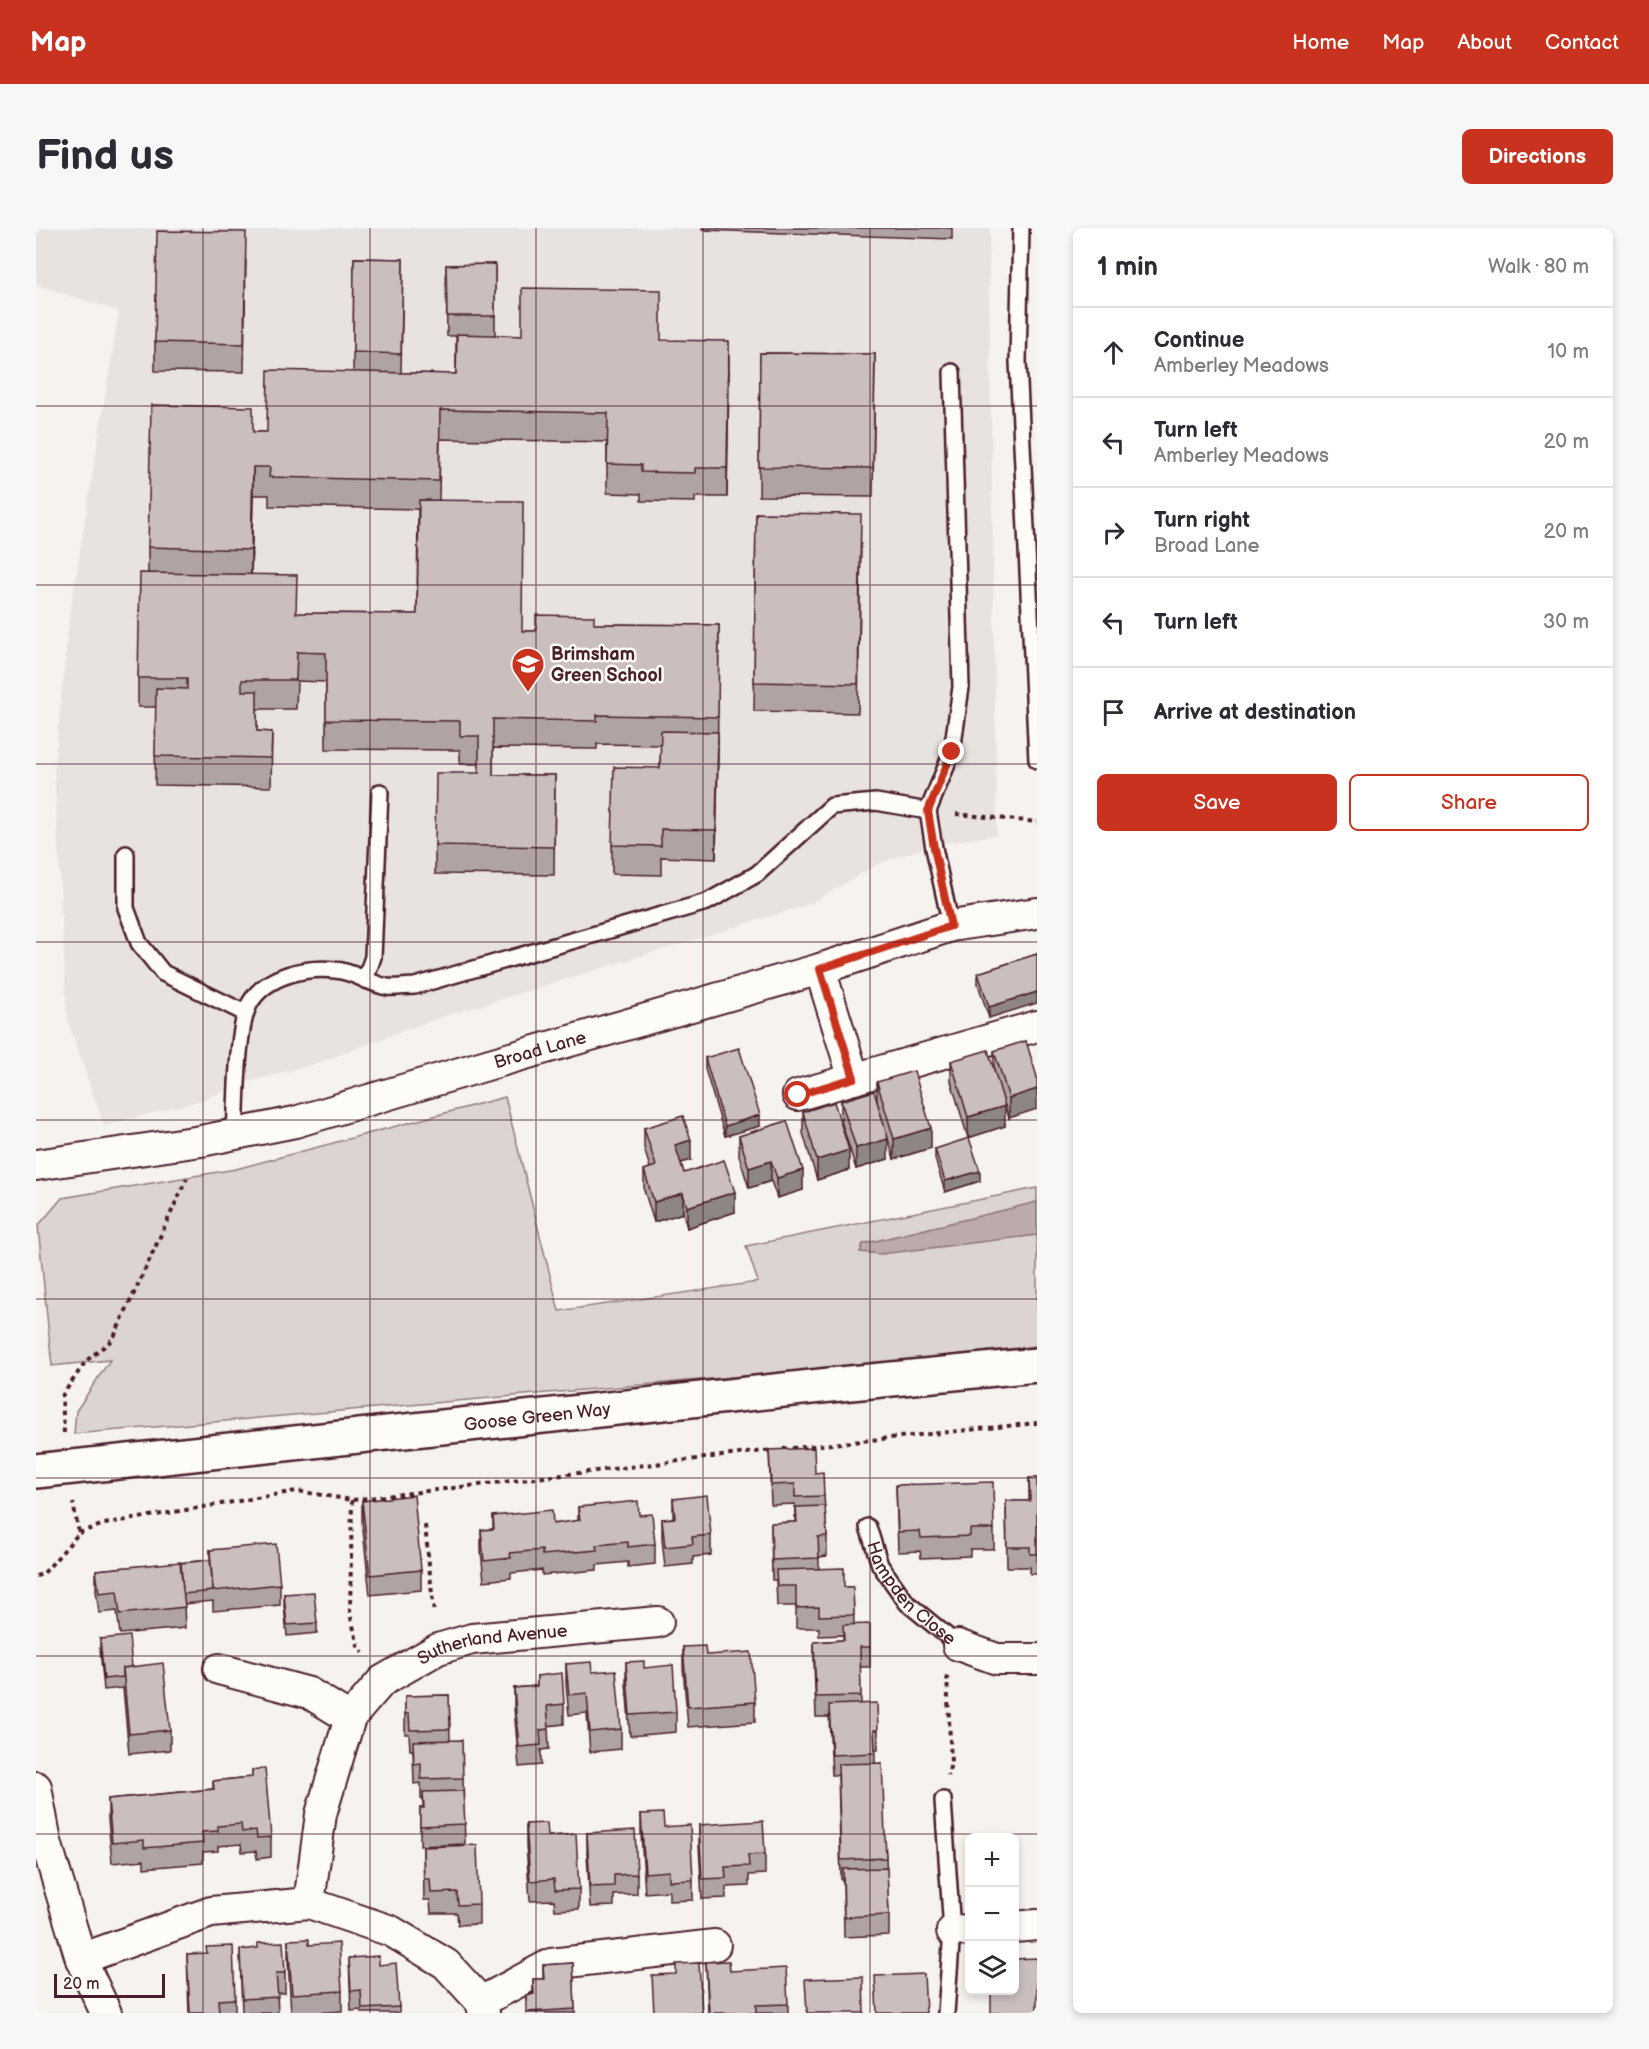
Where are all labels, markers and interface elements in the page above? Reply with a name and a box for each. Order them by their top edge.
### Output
text: Map [30,26,86,59]
text: Home [1292,30,1349,55]
text: Map [1382,30,1424,55]
text: About [1457,30,1512,55]
text: Contact [1545,30,1619,55]
button: Directions [1462,129,1613,184]
text: Find us [36,131,174,182]
text: 1 min [1097,252,1158,283]
text: Walk · 80 m [1488,255,1589,279]
text: Continue [1154,327,1244,354]
icon: ahead [1097,336,1130,369]
text: 10 m [1548,340,1589,364]
text: Amberley Meadows [1154,354,1329,378]
text: Turn left [1154,417,1238,444]
icon: left [1097,426,1130,459]
text: 20 m [1544,430,1589,454]
text: Amberley Meadows [1154,444,1329,468]
text: Turn right [1154,507,1250,534]
icon: right [1097,516,1130,549]
text: 20 m [1544,520,1589,544]
text: Broad Lane [1154,534,1259,558]
icon: left [1097,606,1130,639]
text: Turn left [1154,609,1238,636]
text: 30 m [1543,610,1589,634]
place label: Brimsham Green School [551,644,662,686]
school or university icon: Brimsham Green School [510,646,546,693]
icon: arrive [1097,696,1130,729]
text: Arrive at destination [1154,699,1356,726]
route end [938,738,964,764]
button: Save [1097,774,1337,831]
button: Share [1349,774,1589,831]
street label: Broad Lane [491,1027,589,1073]
route start [784,1081,810,1107]
street label: Goose Green Way [463,1399,612,1436]
street label: Hampden Close [862,1539,960,1650]
street label: Sutherland Avenue [414,1620,569,1670]
map controls [965,1833,1019,1995]
button: + [965,1833,1019,1887]
button: − [965,1887,1019,1941]
button: layers [965,1941,1019,1995]
scale bar [54,1971,165,1998]
text: 20 m [63,1975,99,1994]

